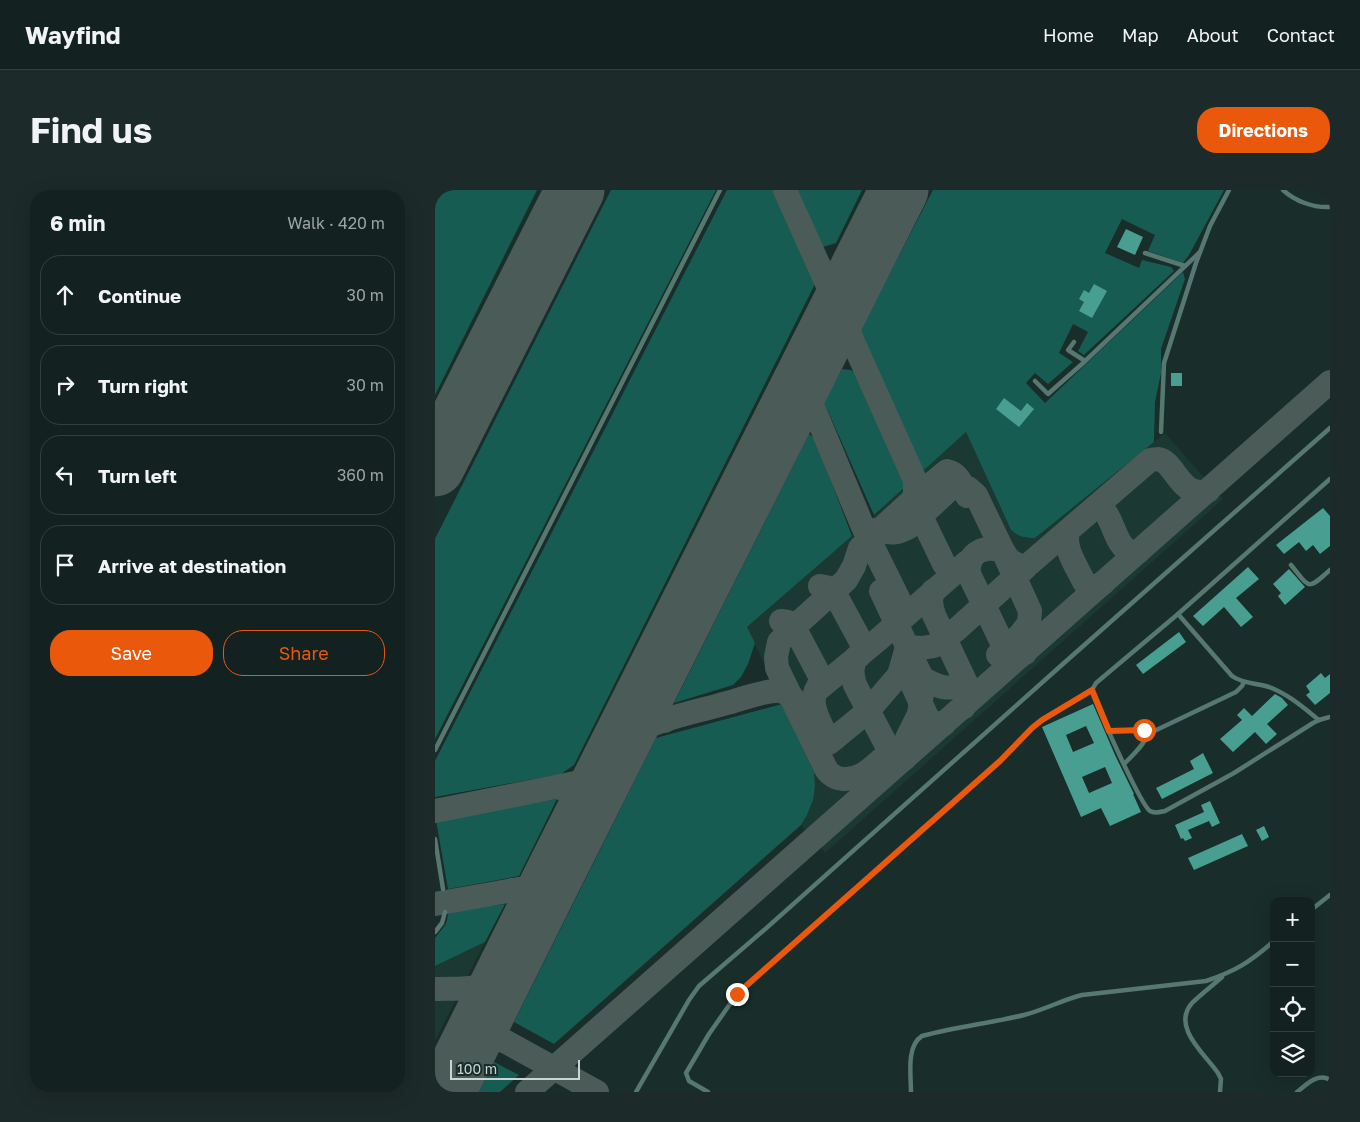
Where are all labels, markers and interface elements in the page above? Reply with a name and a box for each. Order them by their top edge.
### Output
text: Wayfind [25,20,121,49]
text: Home [1043,24,1094,46]
text: Map [1122,24,1159,46]
text: About [1187,24,1239,46]
text: Contact [1267,24,1335,46]
button: Directions [1197,107,1330,153]
text: Find us [30,109,152,151]
text: 6 min [50,210,105,236]
text: Walk · 420 m [287,213,385,233]
icon: ahead [51,281,79,309]
text: Continue [98,284,181,307]
text: 30 m [347,285,384,305]
icon: right [51,371,79,399]
text: Turn right [98,374,188,397]
text: 30 m [347,375,384,395]
icon: left [51,461,79,489]
text: Turn left [98,464,177,487]
text: 360 m [337,465,384,485]
icon: arrive [51,551,79,579]
text: Arrive at destination [98,554,286,577]
button: Save [50,630,213,676]
button: Share [223,630,385,676]
route start [1133,719,1156,742]
map controls [1270,897,1315,1077]
button: + [1270,897,1315,942]
button: − [1270,942,1315,987]
route end [726,983,749,1006]
button: locate [1270,987,1315,1032]
button: layers [1270,1032,1315,1077]
scale bar [450,1057,580,1080]
text: 100 m [457,1060,497,1077]

